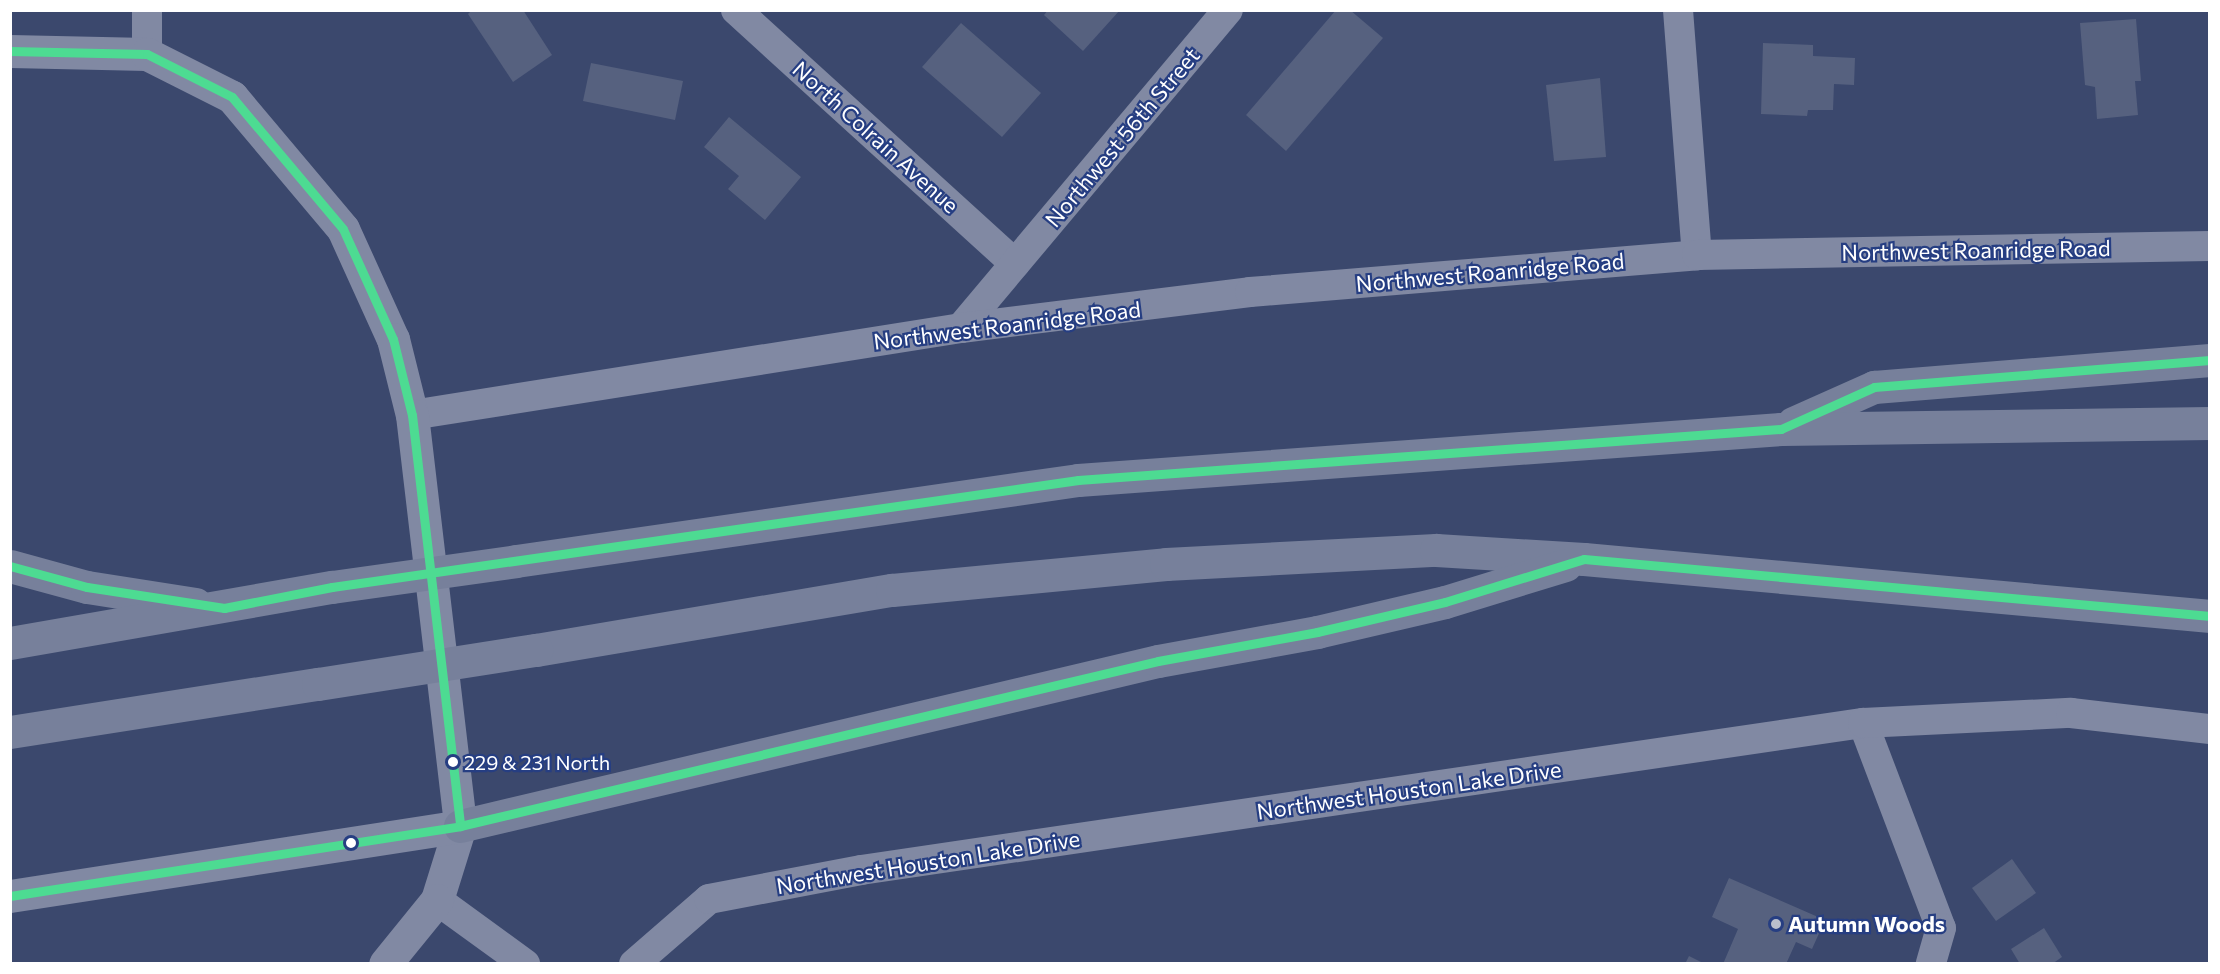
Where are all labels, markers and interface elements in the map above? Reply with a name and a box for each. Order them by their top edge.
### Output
street label: Northwest 56th Street [1039,42,1205,232]
street label: North Colrain Avenue [788,56,964,218]
street label: Northwest Roanridge Road [1841,234,2111,266]
street label: Northwest Roanridge Road [1355,247,1625,297]
street label: Northwest Roanridge Road [872,295,1142,355]
place label: 229 & 231 North [464,750,610,774]
marker: 229 & 231 North [447,756,459,768]
street label: Northwest Houston Lake Drive [1255,756,1563,824]
street label: Northwest Houston Lake Drive [774,825,1082,899]
unlabelled marker [345,837,357,849]
place label: Autumn Woods [1788,911,1945,937]
marker: Autumn Woods [1769,917,1783,931]

